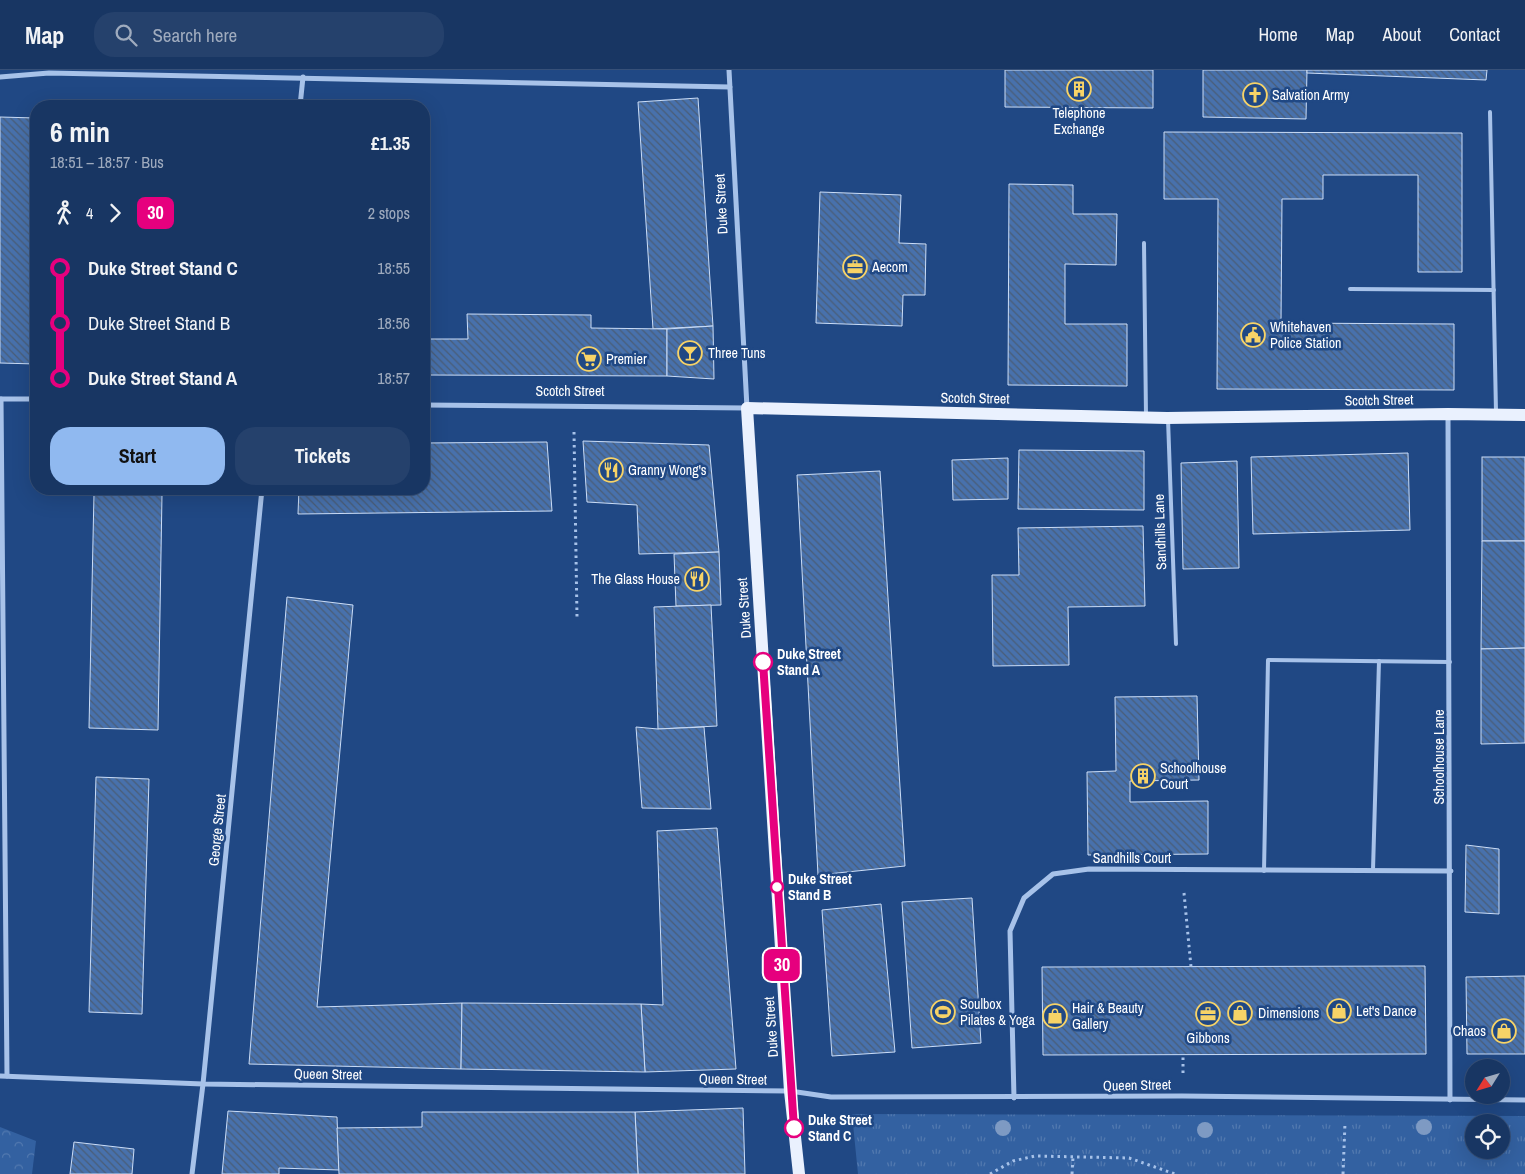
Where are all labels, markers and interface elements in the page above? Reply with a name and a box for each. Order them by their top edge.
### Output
search box [94,12,444,57]
text: Map [25,19,64,51]
icon: search [112,21,140,49]
text: Search here [152,22,237,48]
text: Home [1258,22,1298,47]
text: Map [1326,22,1355,47]
text: About [1383,22,1421,47]
text: Contact [1449,22,1500,47]
building icon: Telephone Exchange [1066,76,1092,102]
church icon: Salvation Army [1242,82,1268,108]
place label: Salvation Army [1272,86,1349,104]
place label: Telephone Exchange [1053,104,1105,138]
text: 6 min [50,113,110,151]
text: £1.35 [371,130,410,156]
text: 18:51 – 18:57 · Bus [50,151,164,173]
street label: Duke Street [710,173,732,235]
icon: walk [50,199,78,227]
icon: forward [101,199,129,227]
text: 30 [147,200,164,225]
text: 4 [86,202,93,224]
text: 2 stops [368,202,410,224]
office icon: Aecom [842,254,868,280]
text: Duke Street Stand C [88,255,238,281]
text: 18:55 [377,257,410,279]
place label: Aecom [871,258,908,276]
text: Duke Street Stand B [88,310,230,336]
text: 18:56 [377,312,410,334]
place label: Whitehaven Police Station [1270,318,1341,352]
public building icon: Whitehaven Police Station [1240,322,1266,348]
bar icon: Three Tuns [677,340,703,366]
place label: Three Tuns [708,344,766,362]
supermarket icon: Premier [576,346,602,372]
place label: Premier [606,350,647,368]
text: Duke Street Stand A [88,365,237,391]
text: 18:57 [377,367,410,389]
street label: Scotch Street [536,382,604,400]
street label: Scotch Street [940,388,1010,408]
street label: Scotch Street [1344,390,1414,410]
button: Start [50,427,225,485]
button: Tickets [235,427,410,485]
restaurant icon: Granny Wong's [598,457,624,483]
place label: Granny Wong's [628,461,707,479]
street label: Sandhills Lane [1150,494,1170,570]
restaurant icon: The Glass House [684,566,710,592]
place label: The Glass House [591,570,680,588]
street label: Duke Street [733,577,755,639]
place label: Duke Street Stand A [777,645,841,679]
marker: Duke Street Stand A [753,652,773,672]
street label: Schoolhouse Lane [1430,709,1448,805]
place label: Schoolhouse Court [1160,759,1226,793]
building icon: Schoolhouse Court [1130,763,1156,789]
street label: George Street [204,793,230,867]
street label: Sandhills Court [1093,849,1171,867]
place label: Duke Street Stand B [788,870,852,904]
marker: Duke Street Stand B [770,880,784,894]
line badge: 30 [760,949,804,981]
text: 30 [774,952,790,977]
place label: Soulbox Pilates & Yoga [960,995,1035,1029]
street label: Duke Street [760,996,782,1058]
shop icon: Let's Dance [1326,998,1352,1024]
sports icon: Soulbox Pilates & Yoga [930,999,956,1025]
place label: Hair & Beauty Gallery [1072,999,1144,1033]
shop icon: Dimensions [1227,1000,1253,1026]
office icon: Gibbons [1195,1001,1221,1027]
place label: Let's Dance [1356,1002,1416,1020]
shop icon: Hair & Beauty Gallery [1042,1003,1068,1029]
place label: Dimensions [1258,1004,1320,1022]
shop icon: Chaos [1491,1018,1517,1044]
place label: Chaos [1453,1022,1486,1040]
place label: Gibbons [1186,1029,1230,1047]
north arrow [1465,1059,1510,1104]
map controls [1465,1059,1510,1159]
street label: Queen Street [294,1064,362,1084]
street label: Queen Street [699,1069,767,1089]
street label: Queen Street [1103,1075,1171,1095]
place label: Duke Street Stand C [808,1111,872,1145]
button: locate [1465,1114,1510,1159]
marker: Duke Street Stand C [784,1118,804,1138]

